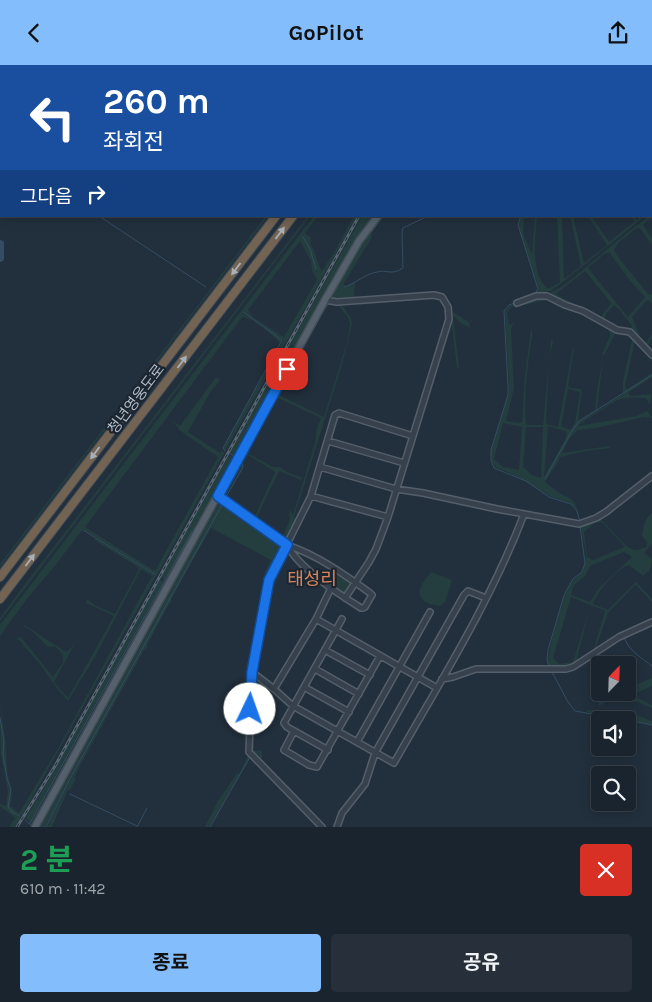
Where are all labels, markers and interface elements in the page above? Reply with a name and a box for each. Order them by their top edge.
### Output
icon: back [20,19,48,47]
icon: share [604,19,632,47]
text: GoPilot [288,20,364,46]
text: 260 m [103,81,210,122]
icon: left [20,85,85,150]
text: 좌회전 [103,129,164,155]
icon: right [82,180,110,208]
text: 그다음 [20,186,72,208]
one-way arrow [275,227,286,240]
one-way arrow [231,262,241,276]
pin [266,348,308,390]
icon: arrive [273,355,301,383]
one-way arrow [176,356,187,369]
street label: 청년영웅도로 [104,361,168,437]
one-way arrow [89,447,100,460]
one-way arrow [24,554,35,567]
district label: 태성리 [287,568,337,590]
north arrow [591,656,636,701]
map controls [591,656,636,811]
position arrow [223,682,275,734]
button: sound [591,711,636,756]
button: search [591,766,636,811]
text: 2 분 [20,842,73,878]
button: close [580,844,632,896]
text: 610 m · 11:42 [20,879,106,898]
button: 종료 [20,934,321,992]
button: 공유 [331,934,632,992]

